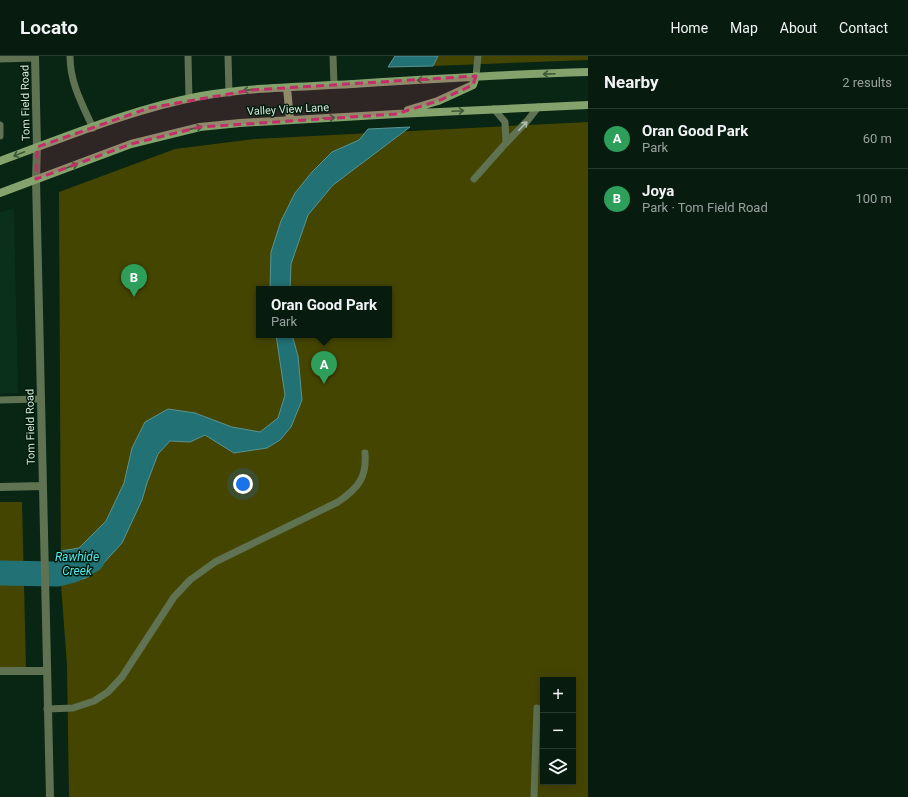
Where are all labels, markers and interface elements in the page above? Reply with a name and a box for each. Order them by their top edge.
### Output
text: Locato [20,16,78,39]
text: Home [670,20,708,36]
text: Map [730,20,758,36]
text: About [780,20,817,36]
text: Contact [839,20,888,36]
street label: Tom Field Road [18,65,33,141]
one-way arrow [543,70,556,77]
text: Nearby [604,72,659,92]
text: 2 results [842,75,892,90]
one-way arrow [417,76,430,83]
one-way arrow [242,86,255,94]
street label: Valley View Lane [247,101,330,118]
one-way arrow [451,107,464,115]
one-way arrow [322,114,335,121]
one-way arrow [518,121,528,131]
text: Oran Good Park [642,122,748,140]
one-way arrow [190,124,203,132]
text: A [613,131,621,146]
text: 60 m [863,131,892,146]
text: Park [642,140,668,155]
one-way arrow [13,151,25,159]
one-way arrow [66,161,78,169]
text: Joya [642,182,674,200]
text: B [613,191,621,206]
text: 100 m [855,191,892,206]
text: Park · Tom Field Road [642,200,768,215]
pin: B [121,264,147,297]
popup [256,286,392,338]
text: Oran Good Park [271,296,377,314]
text: Park [271,314,297,329]
pin: A [311,351,337,384]
street label: Tom Field Road [23,389,38,465]
your location [233,474,253,494]
water label: Rawhide Creek [55,550,99,578]
map controls [540,677,576,785]
button: + [540,677,576,713]
button: − [540,713,576,749]
button: layers [540,749,576,785]

